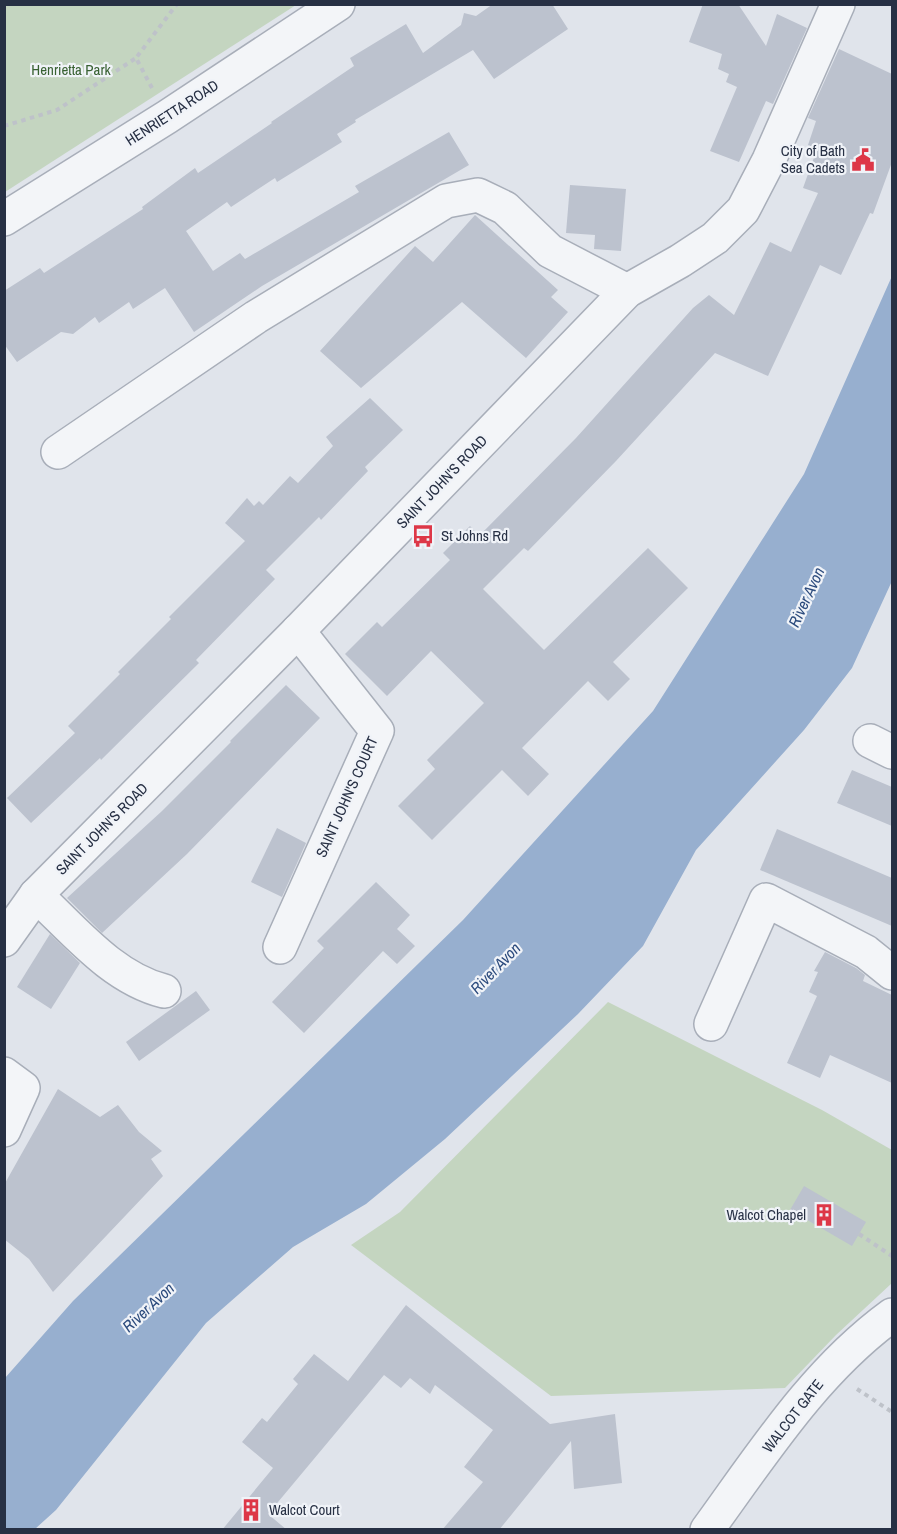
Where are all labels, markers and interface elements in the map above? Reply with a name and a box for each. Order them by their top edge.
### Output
park label: Henrietta Park [31,59,111,80]
street label: HENRIETTA ROAD [121,75,222,151]
place label: City of Bath Sea Cadets [781,140,845,178]
public building icon: City of Bath Sea Cadets [850,147,876,173]
street label: SAINT JOHN'S ROAD [392,430,492,533]
bus stop icon: St Johns Rd [410,523,436,549]
place label: St Johns Rd [441,525,508,546]
water label: River Avon [783,563,829,631]
street label: SAINT JOHN'S COURT [310,733,383,861]
street label: SAINT JOHN'S ROAD [51,778,152,879]
water label: River Avon [465,937,525,999]
building icon: Walcot Chapel [811,1202,837,1228]
place label: Walcot Chapel [726,1204,806,1225]
water label: River Avon [117,1277,179,1337]
street label: WALCOT GATE [757,1375,828,1457]
building icon: Walcot Court [238,1497,264,1523]
place label: Walcot Court [269,1499,340,1520]

